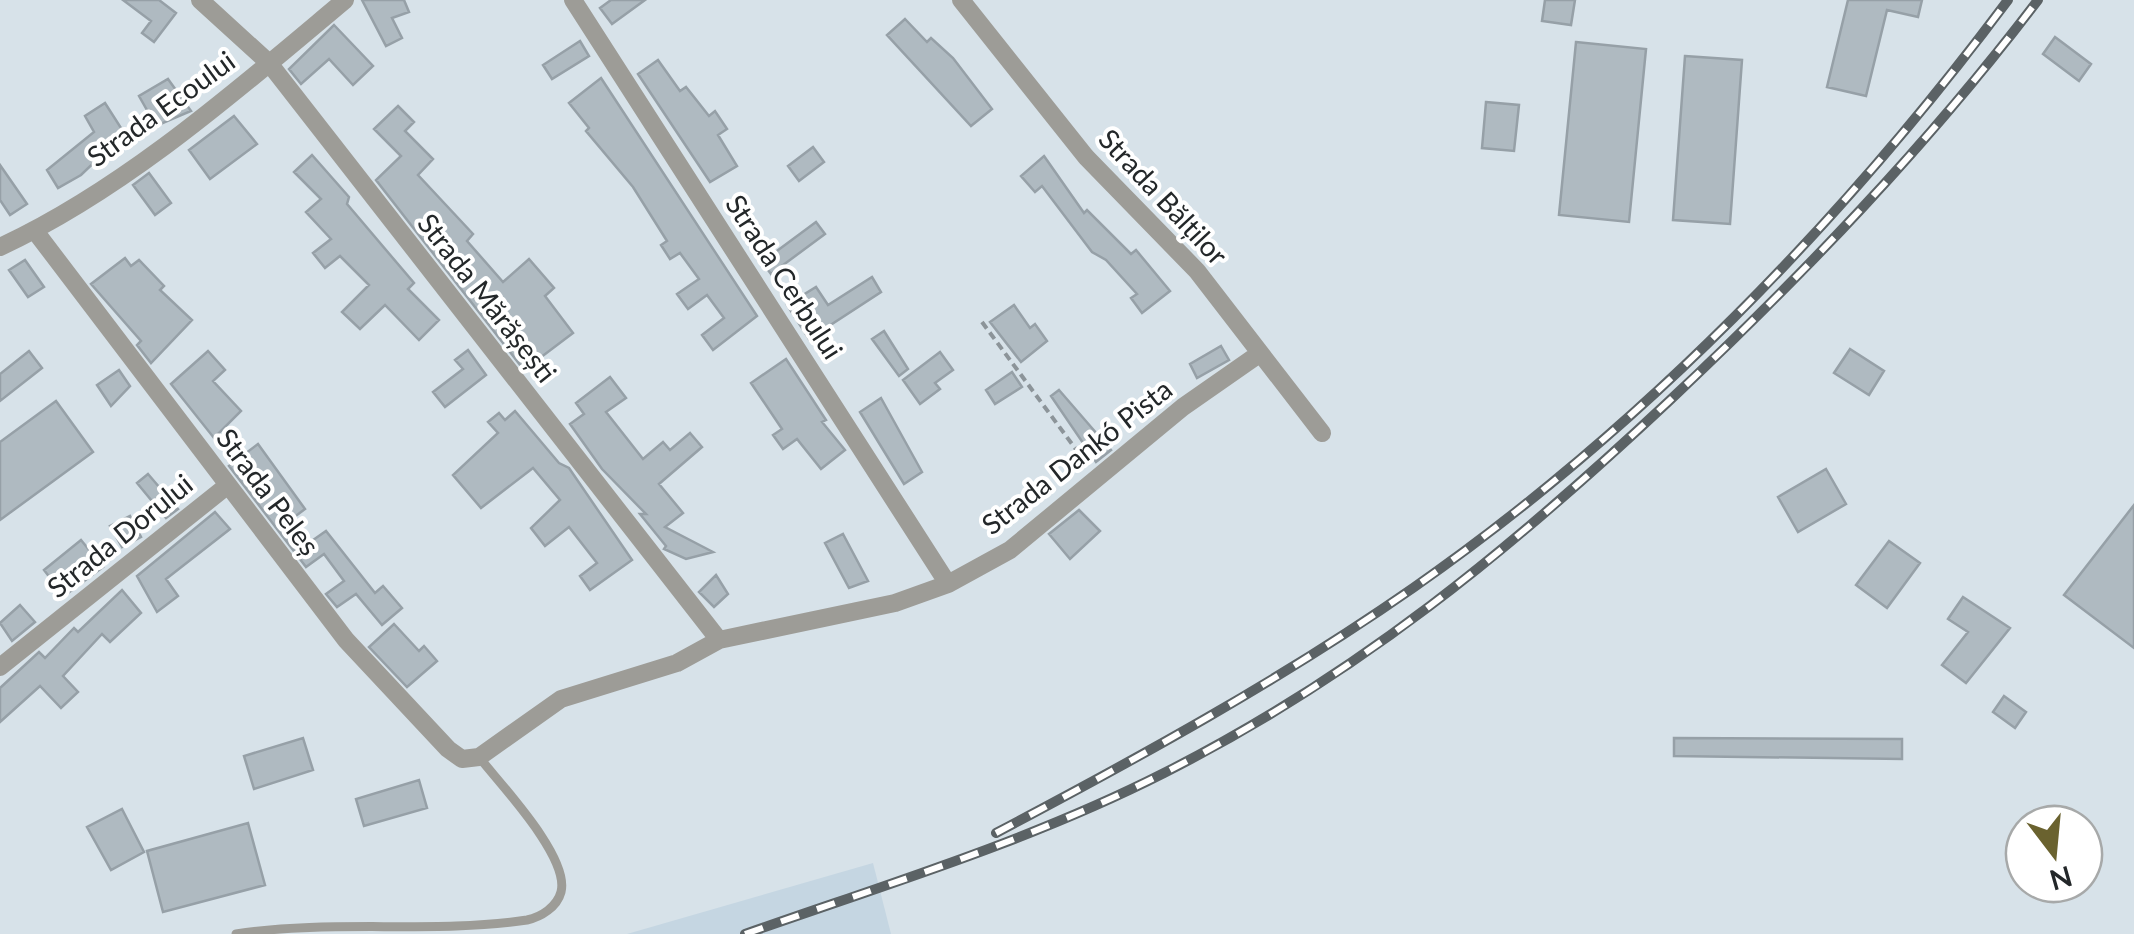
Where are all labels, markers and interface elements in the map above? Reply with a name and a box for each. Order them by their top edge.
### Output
street label: Strada Ecoului [80,43,241,173]
street label: Strada Bălților [1092,121,1235,271]
street label: Strada Cerbului [719,188,851,365]
street label: Strada Mărășești [411,206,564,389]
street label: Strada Dankó Pista [975,371,1178,541]
street label: Strada Peleș [210,421,327,561]
street label: Strada Dorului [40,466,199,604]
north arrow [2004,804,2104,904]
text: N [2046,860,2076,898]

